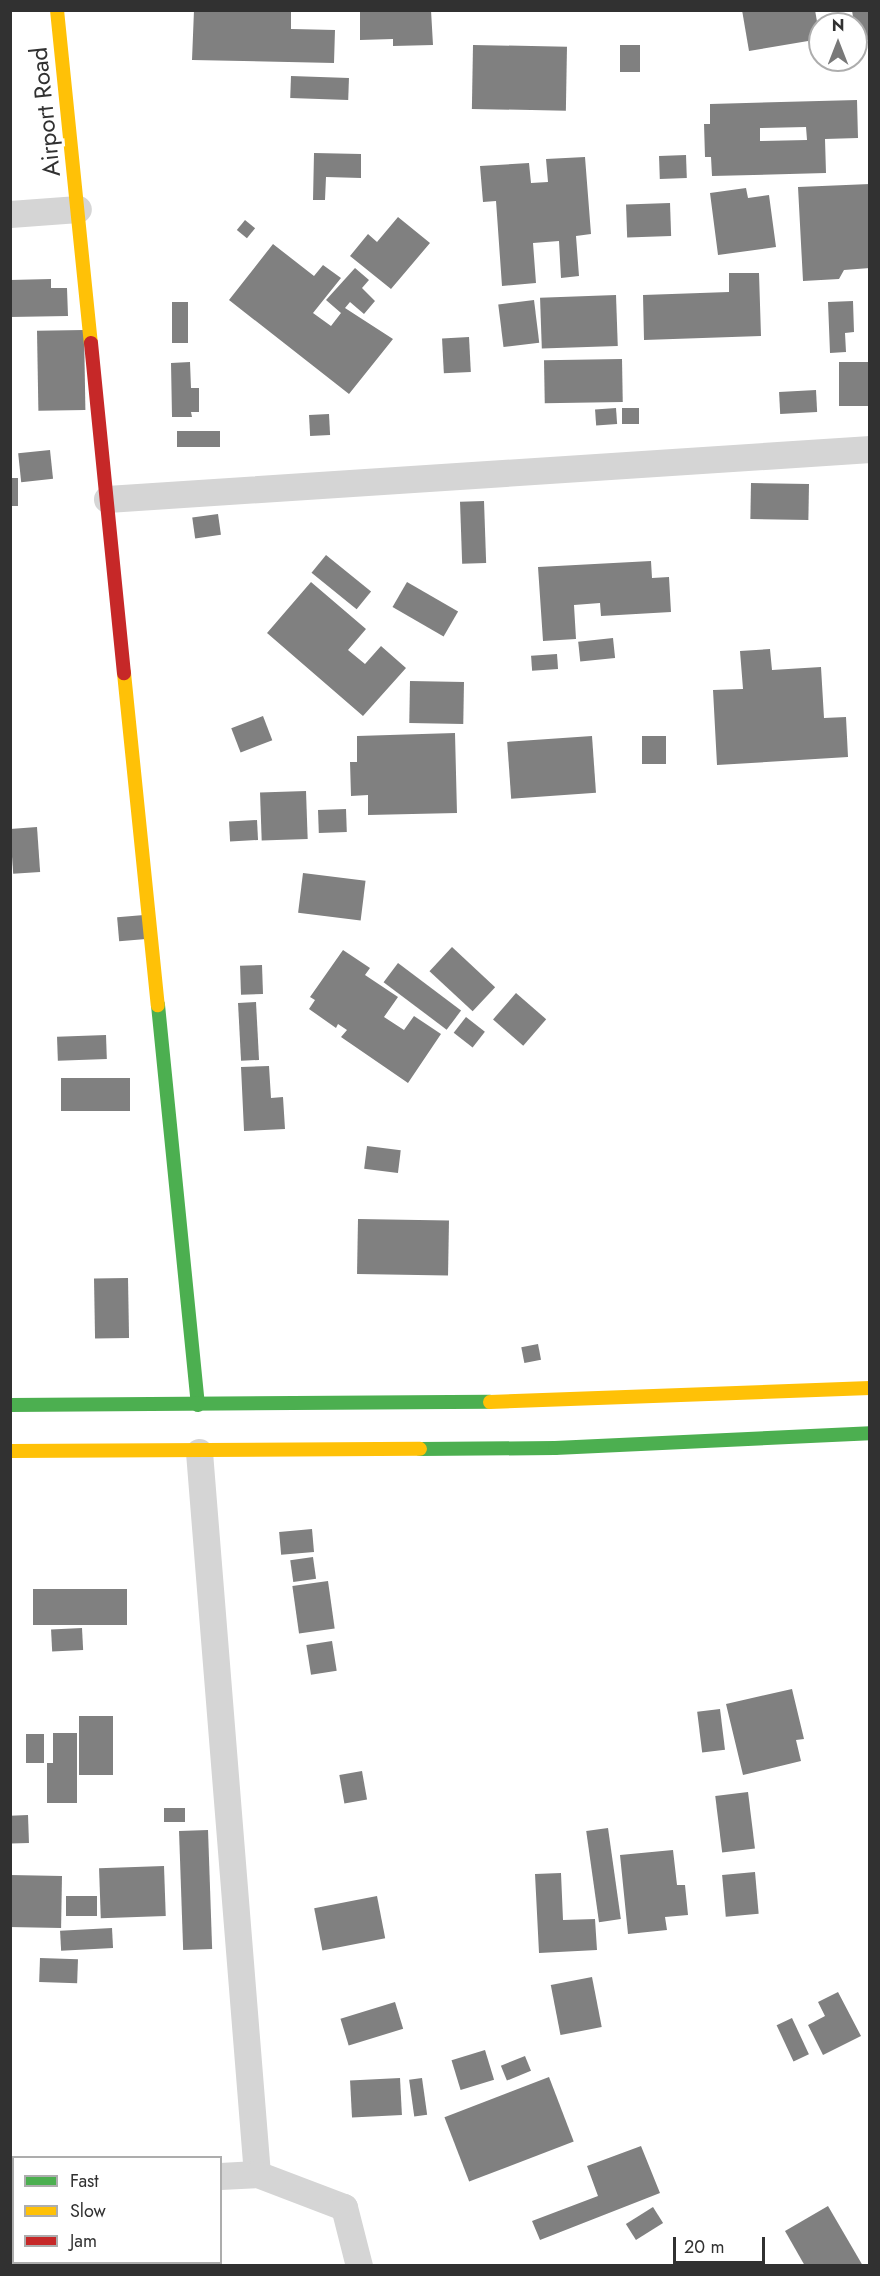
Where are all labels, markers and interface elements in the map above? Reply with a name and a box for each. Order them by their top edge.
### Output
north arrow [808,12,868,72]
text: N [832,14,844,37]
street label: Airport Road [24,46,66,178]
legend [12,2156,222,2264]
text: Fast [70,2168,99,2194]
text: Slow [70,2198,106,2224]
scale bar [676,2225,768,2263]
text: Jam [70,2228,97,2254]
text: 20 m [684,2234,724,2260]

